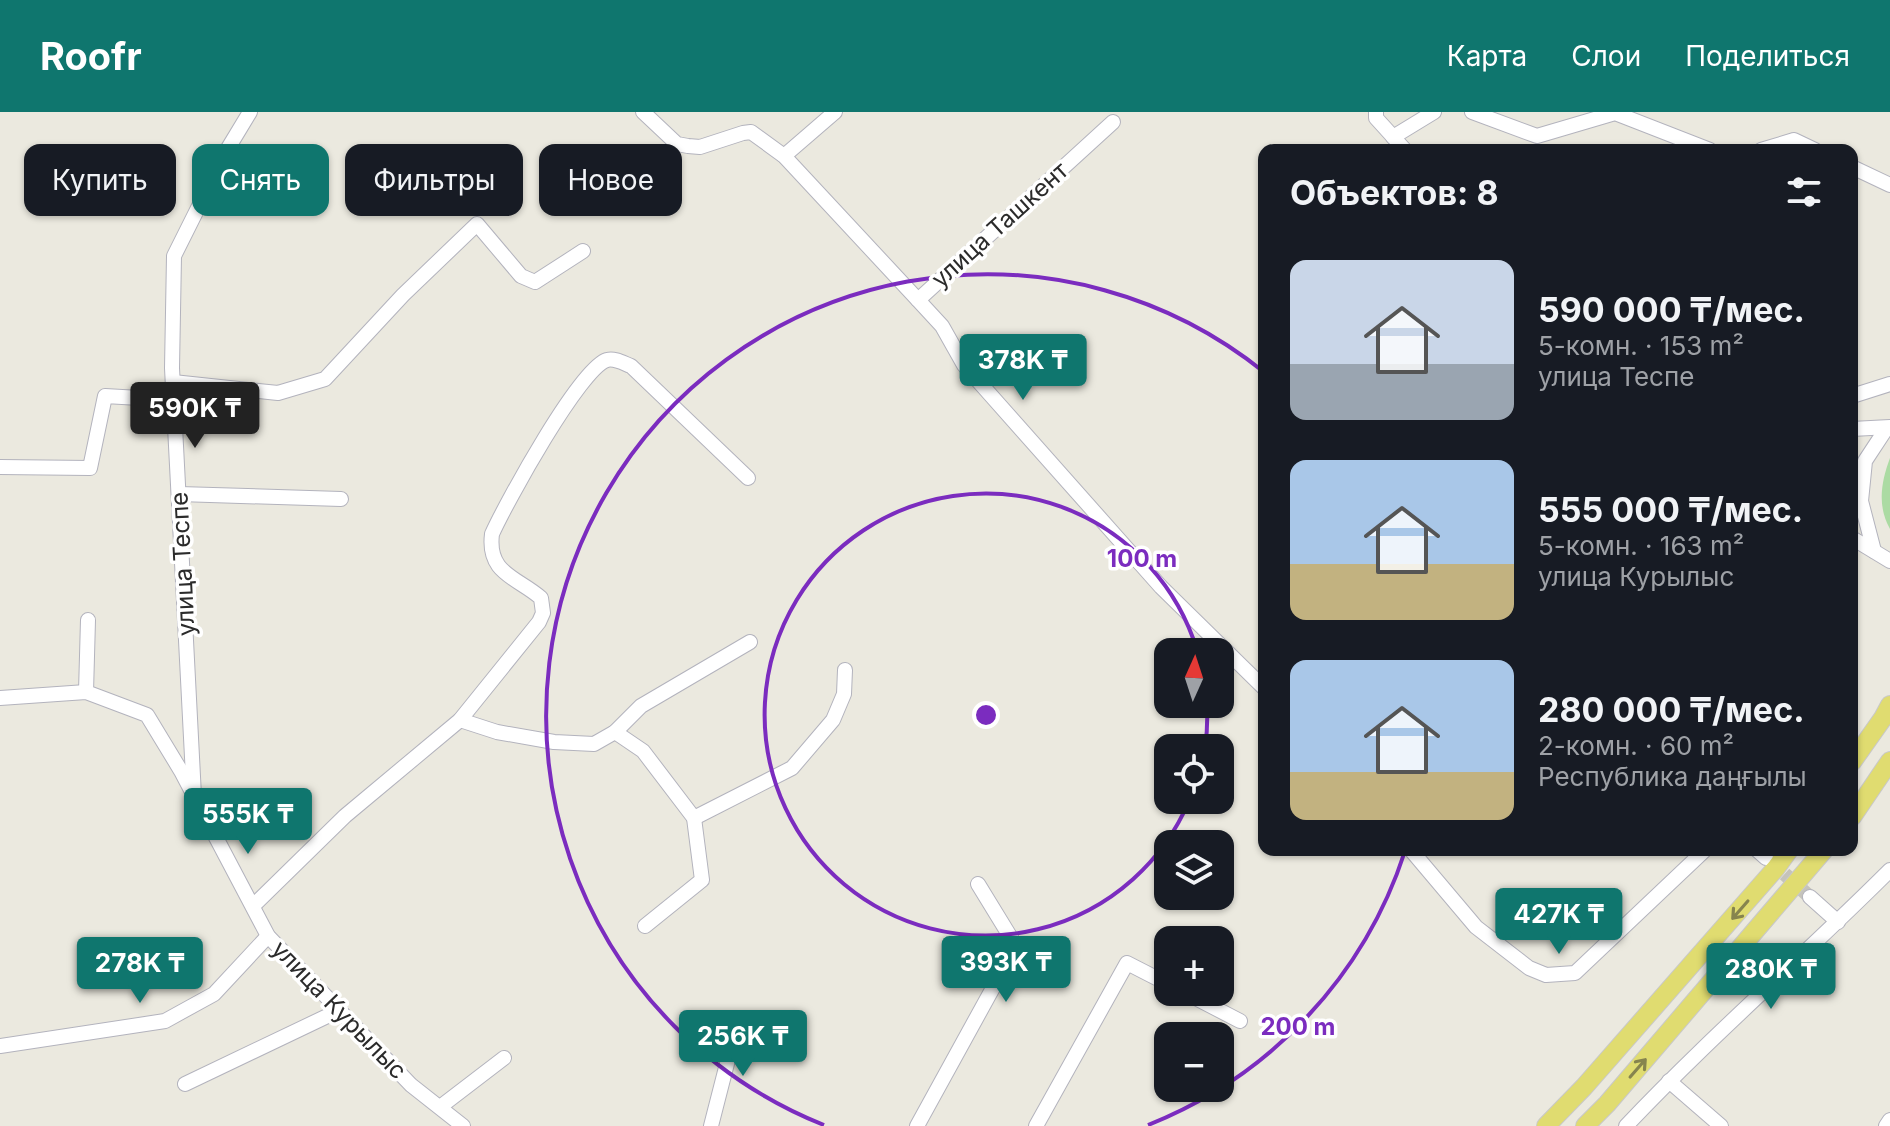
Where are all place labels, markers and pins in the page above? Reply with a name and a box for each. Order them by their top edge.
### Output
pin: 378K ₸ [958,334,1088,402]
pin: 590K ₸ [130,382,260,450]
centre of rings [972,701,1000,729]
pin: 555K ₸ [183,788,313,856]
pin: 427K ₸ [1494,888,1624,956]
pin: 393K ₸ [941,936,1071,1004]
pin: 278K ₸ [75,937,205,1005]
pin: 280K ₸ [1706,943,1836,1011]
pin: 256K ₸ [678,1010,808,1078]

